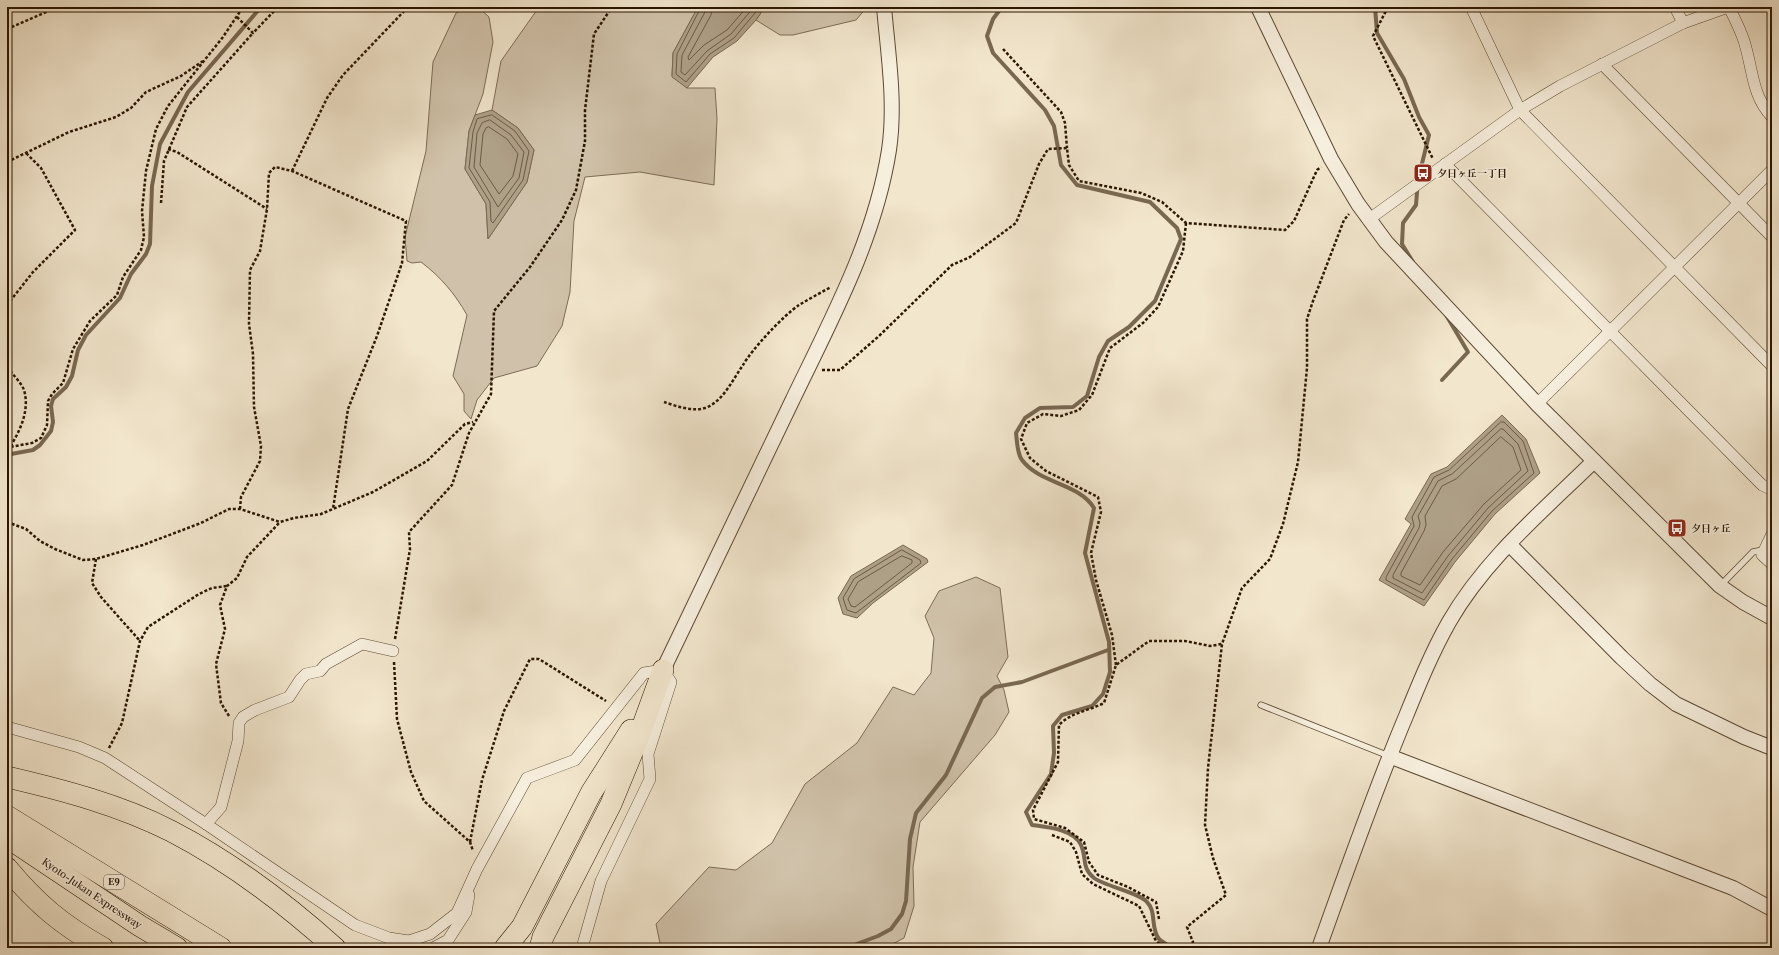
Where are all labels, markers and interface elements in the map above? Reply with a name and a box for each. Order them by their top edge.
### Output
bus stop icon: 夕日ヶ丘一丁目 [1412,162,1434,184]
place label: 夕日ヶ丘一丁目 [1437,167,1507,180]
bus stop icon: 夕日ヶ丘 [1666,517,1688,539]
place label: 夕日ヶ丘 [1691,522,1731,535]
street label: Kyoto-Jukan Expressway [39,855,145,932]
road number: E9 [104,875,124,889]

